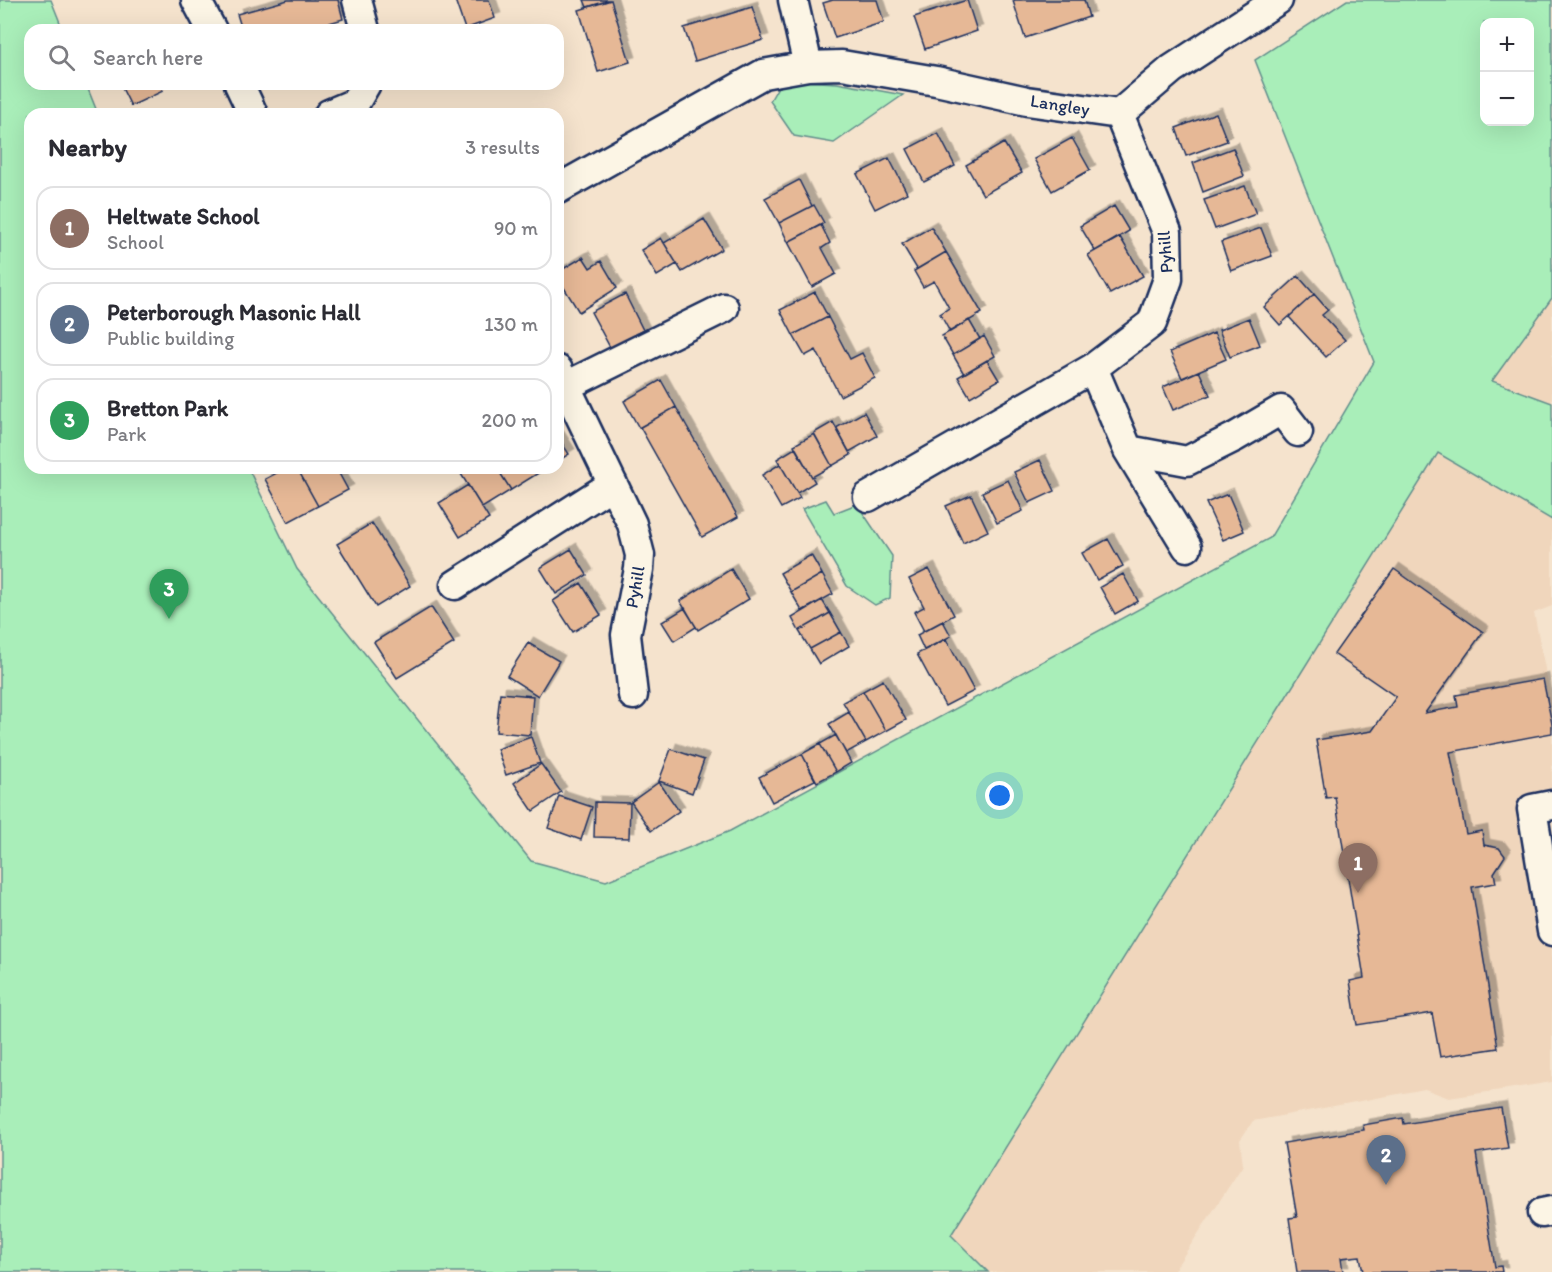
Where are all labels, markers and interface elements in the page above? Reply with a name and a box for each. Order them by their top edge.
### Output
map controls [1480,18,1534,126]
button: + [1480,18,1534,72]
search box [24,24,564,90]
icon: search [45,41,78,74]
text: Search here [93,44,203,71]
button: − [1480,72,1534,126]
street label: Langley [1029,89,1092,121]
text: Nearby [48,131,127,163]
text: 3 results [465,135,540,159]
text: Heltwate School [107,203,260,230]
text: 1 [65,216,74,240]
text: 90 m [494,216,538,240]
text: School [107,230,164,254]
street label: Pyhill [1153,230,1177,274]
text: Peterborough Masonic Hall [107,299,360,326]
text: 2 [64,312,75,336]
text: 130 m [484,312,538,336]
text: Public building [107,326,234,350]
text: Bretton Park [107,395,228,422]
text: 3 [64,408,75,432]
text: 200 m [482,408,538,432]
text: Park [107,422,146,446]
street label: Pyhill [620,564,650,610]
pin: 3 [150,570,188,619]
your location [985,781,1014,810]
pin: 1 [1338,844,1378,893]
pin: 2 [1366,1136,1406,1185]

